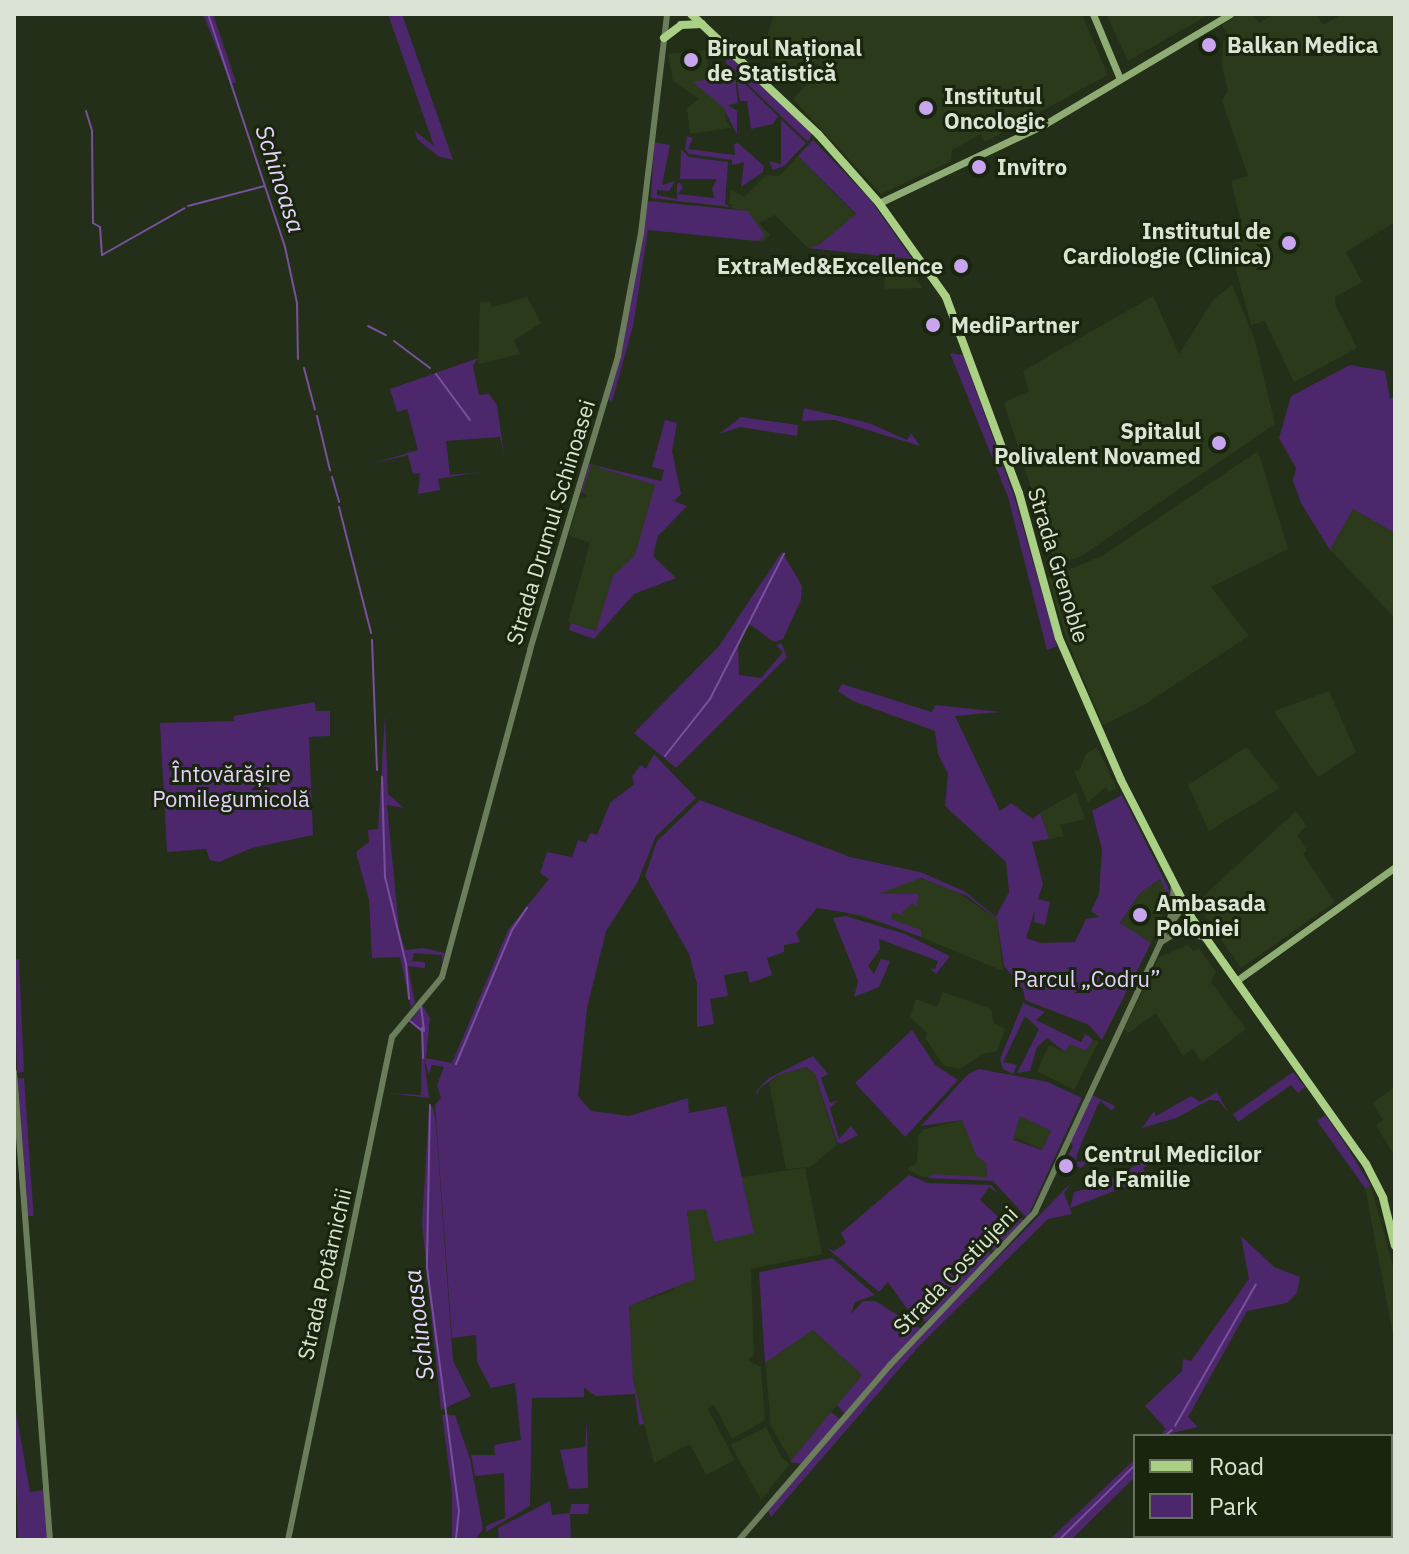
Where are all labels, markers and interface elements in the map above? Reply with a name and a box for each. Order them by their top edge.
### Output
place label: Balkan Medica [1227,32,1378,58]
place label: Biroul Național de Statistică [707,34,862,86]
marker: Balkan Medica [1198,34,1220,56]
marker: Biroul Național de Statistică [682,51,700,69]
place label: Institutul Oncologic [944,82,1045,134]
marker: Institutul Oncologic [915,97,937,119]
water label: Schinoasa [249,122,311,236]
place label: Invitro [997,154,1067,180]
marker: Invitro [968,156,990,178]
place label: Institutul de Cardiologie (Clinica) [1063,217,1271,268]
marker: Institutul de Cardiologie (Clinica) [1278,232,1300,254]
place label: ExtraMed&Excellence [717,253,943,279]
marker: ExtraMed&Excellence [950,255,972,277]
place label: MediPartner [951,312,1079,338]
marker: MediPartner [922,314,944,336]
street label: Strada Drumul Schinoasei [500,396,600,648]
place label: Spitalul Polivalent Novamed [994,417,1201,468]
marker: Spitalul Polivalent Novamed [1208,432,1230,454]
street label: Strada Grenoble [1023,484,1095,646]
park label: Întovărășire Pomilegumicolă [152,760,310,812]
place label: Ambasada Poloniei [1156,889,1266,940]
marker: Ambasada Poloniei [1131,906,1149,924]
park label: Parcul „Codru” [1013,966,1161,992]
place label: Centrul Medicilor de Familie [1084,1140,1262,1192]
marker: Centrul Medicilor de Familie [1055,1155,1077,1177]
street label: Strada Potârnichii [291,1186,357,1362]
street label: Strada Costiujeni [887,1200,1023,1340]
water label: Schinoasa [398,1268,440,1382]
legend [1133,1434,1393,1538]
text: Road [1209,1450,1264,1482]
text: Park [1209,1490,1258,1522]

